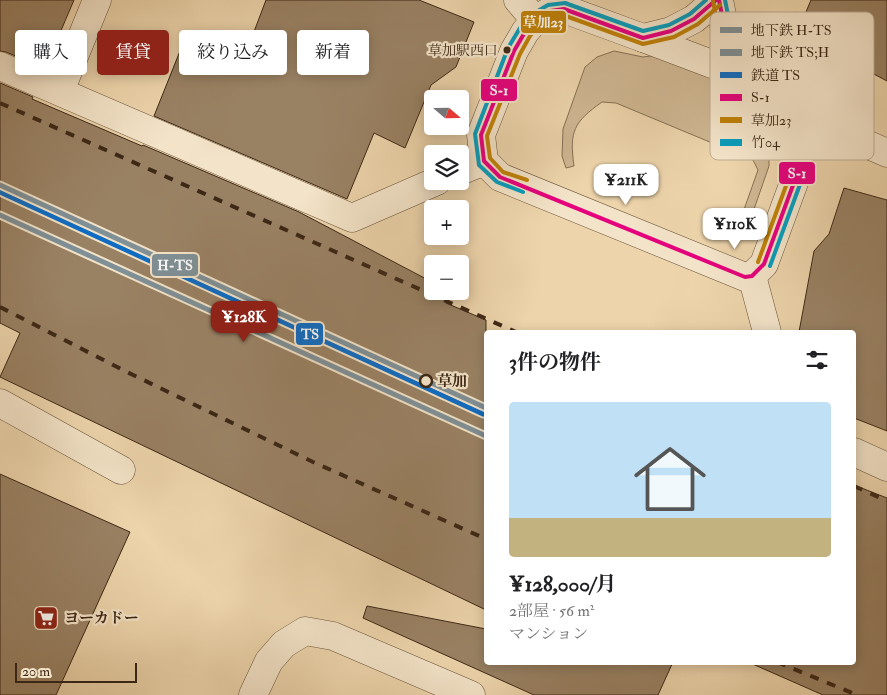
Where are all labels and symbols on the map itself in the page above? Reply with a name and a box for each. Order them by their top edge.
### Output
line badge: 草加23 [520,10,567,34]
legend [710,12,874,160]
text: 草加23 [523,14,563,31]
text: 地下鉄 H-TS [751,22,832,39]
place label: 草加駅西口 [428,42,498,59]
text: 地下鉄 TS;H [751,44,829,61]
marker: 草加駅西口 [502,45,512,55]
text: 鉄道 TS [751,67,800,84]
line badge: S-1 [480,78,518,102]
text: S-1 [490,82,508,99]
text: S-1 [751,89,770,106]
north arrow [424,90,469,135]
text: 草加23 [751,112,791,129]
text: 竹04 [751,134,781,151]
line badge: S-1 [778,161,816,185]
pin: ¥211K [591,164,661,206]
text: S-1 [788,165,806,182]
pin: ¥110K [700,208,770,250]
line badge: H-TS [151,253,199,277]
text: H-TS [157,257,193,274]
pin: ¥128K [209,300,279,343]
line badge: TS [295,322,324,346]
text: TS [300,326,319,343]
place label: 草加 [437,372,467,391]
marker: 草加 [419,374,433,388]
supermarket icon: ヨーカドー [33,605,59,631]
place label: ヨーカドー [64,609,139,628]
scale bar [15,660,138,683]

